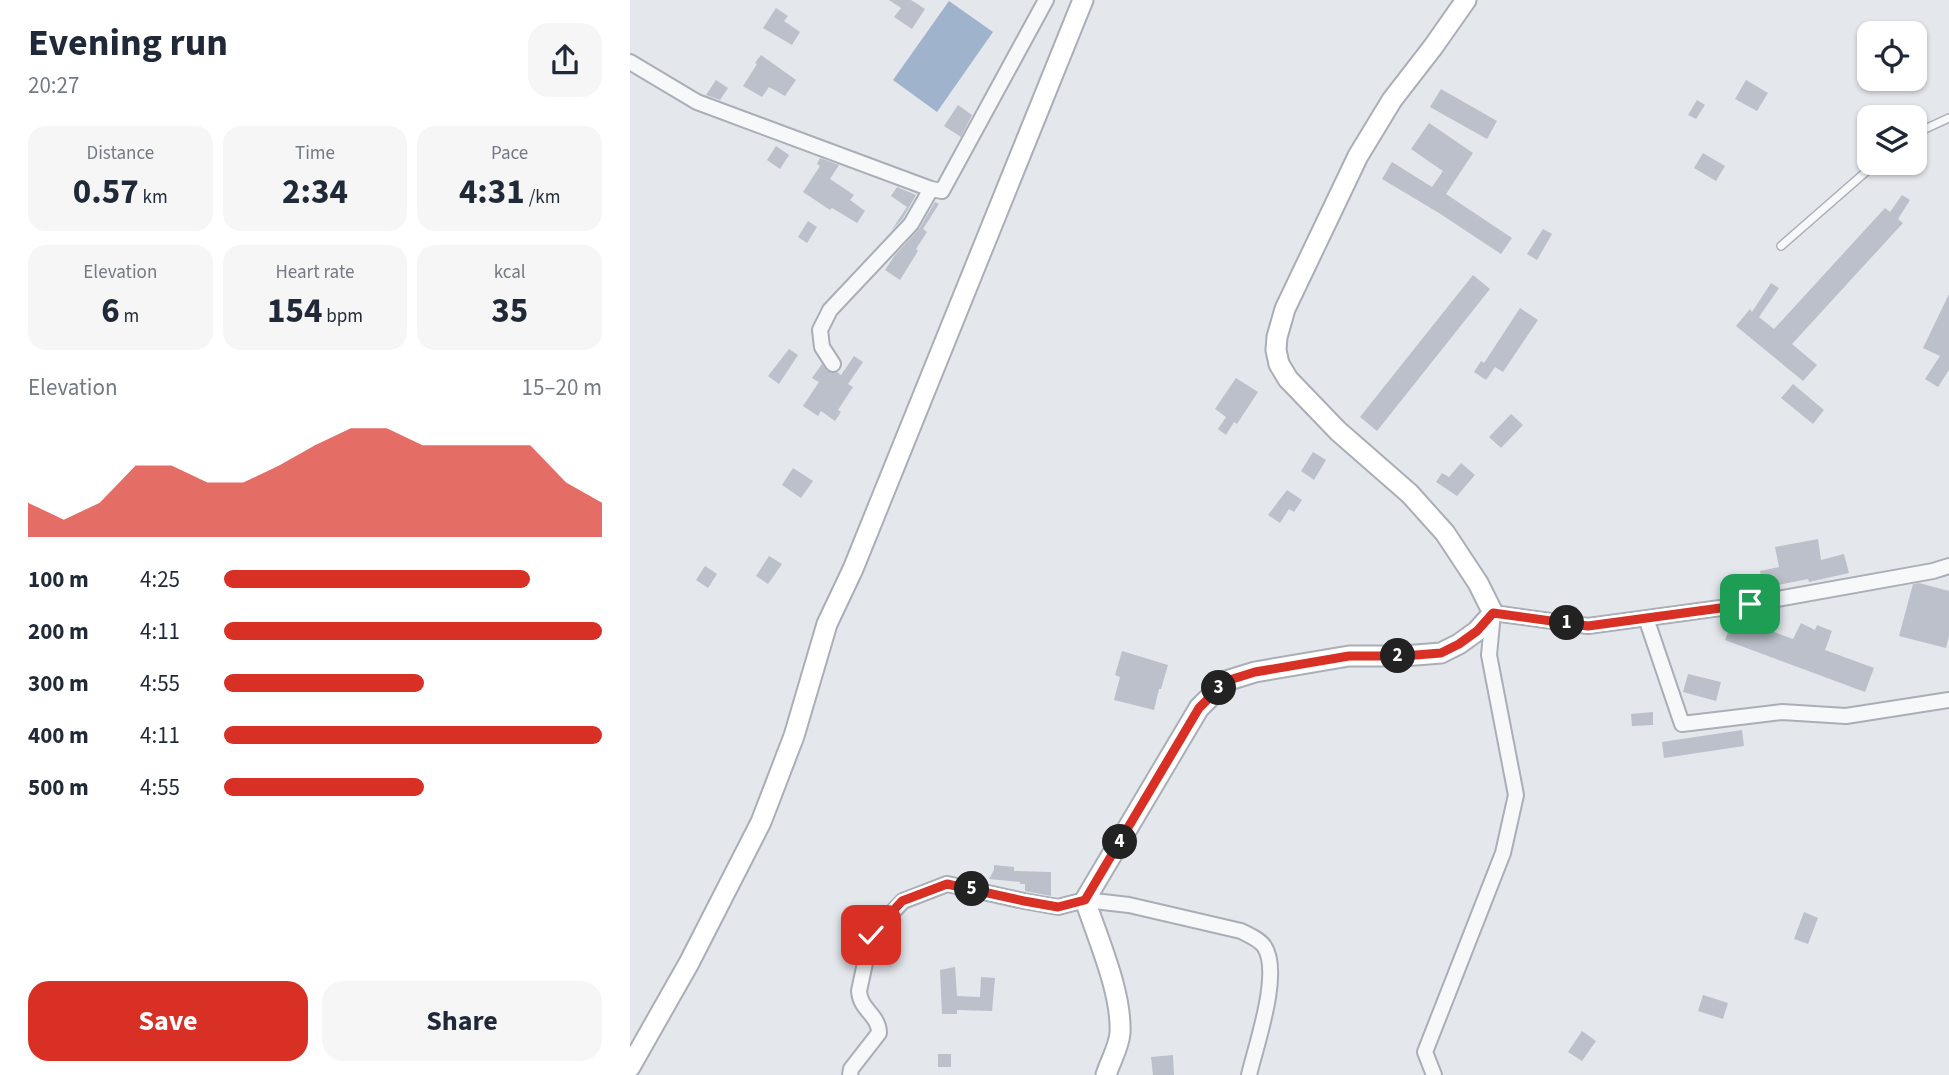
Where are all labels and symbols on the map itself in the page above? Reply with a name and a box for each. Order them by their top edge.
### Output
pin [1720,574,1780,634]
pin: 1 [1550,606,1584,640]
pin: 2 [1380,638,1416,674]
pin: 3 [1202,670,1236,706]
pin: 4 [1102,824,1138,860]
pin: 5 [954,872,990,906]
pin [841,905,901,965]

